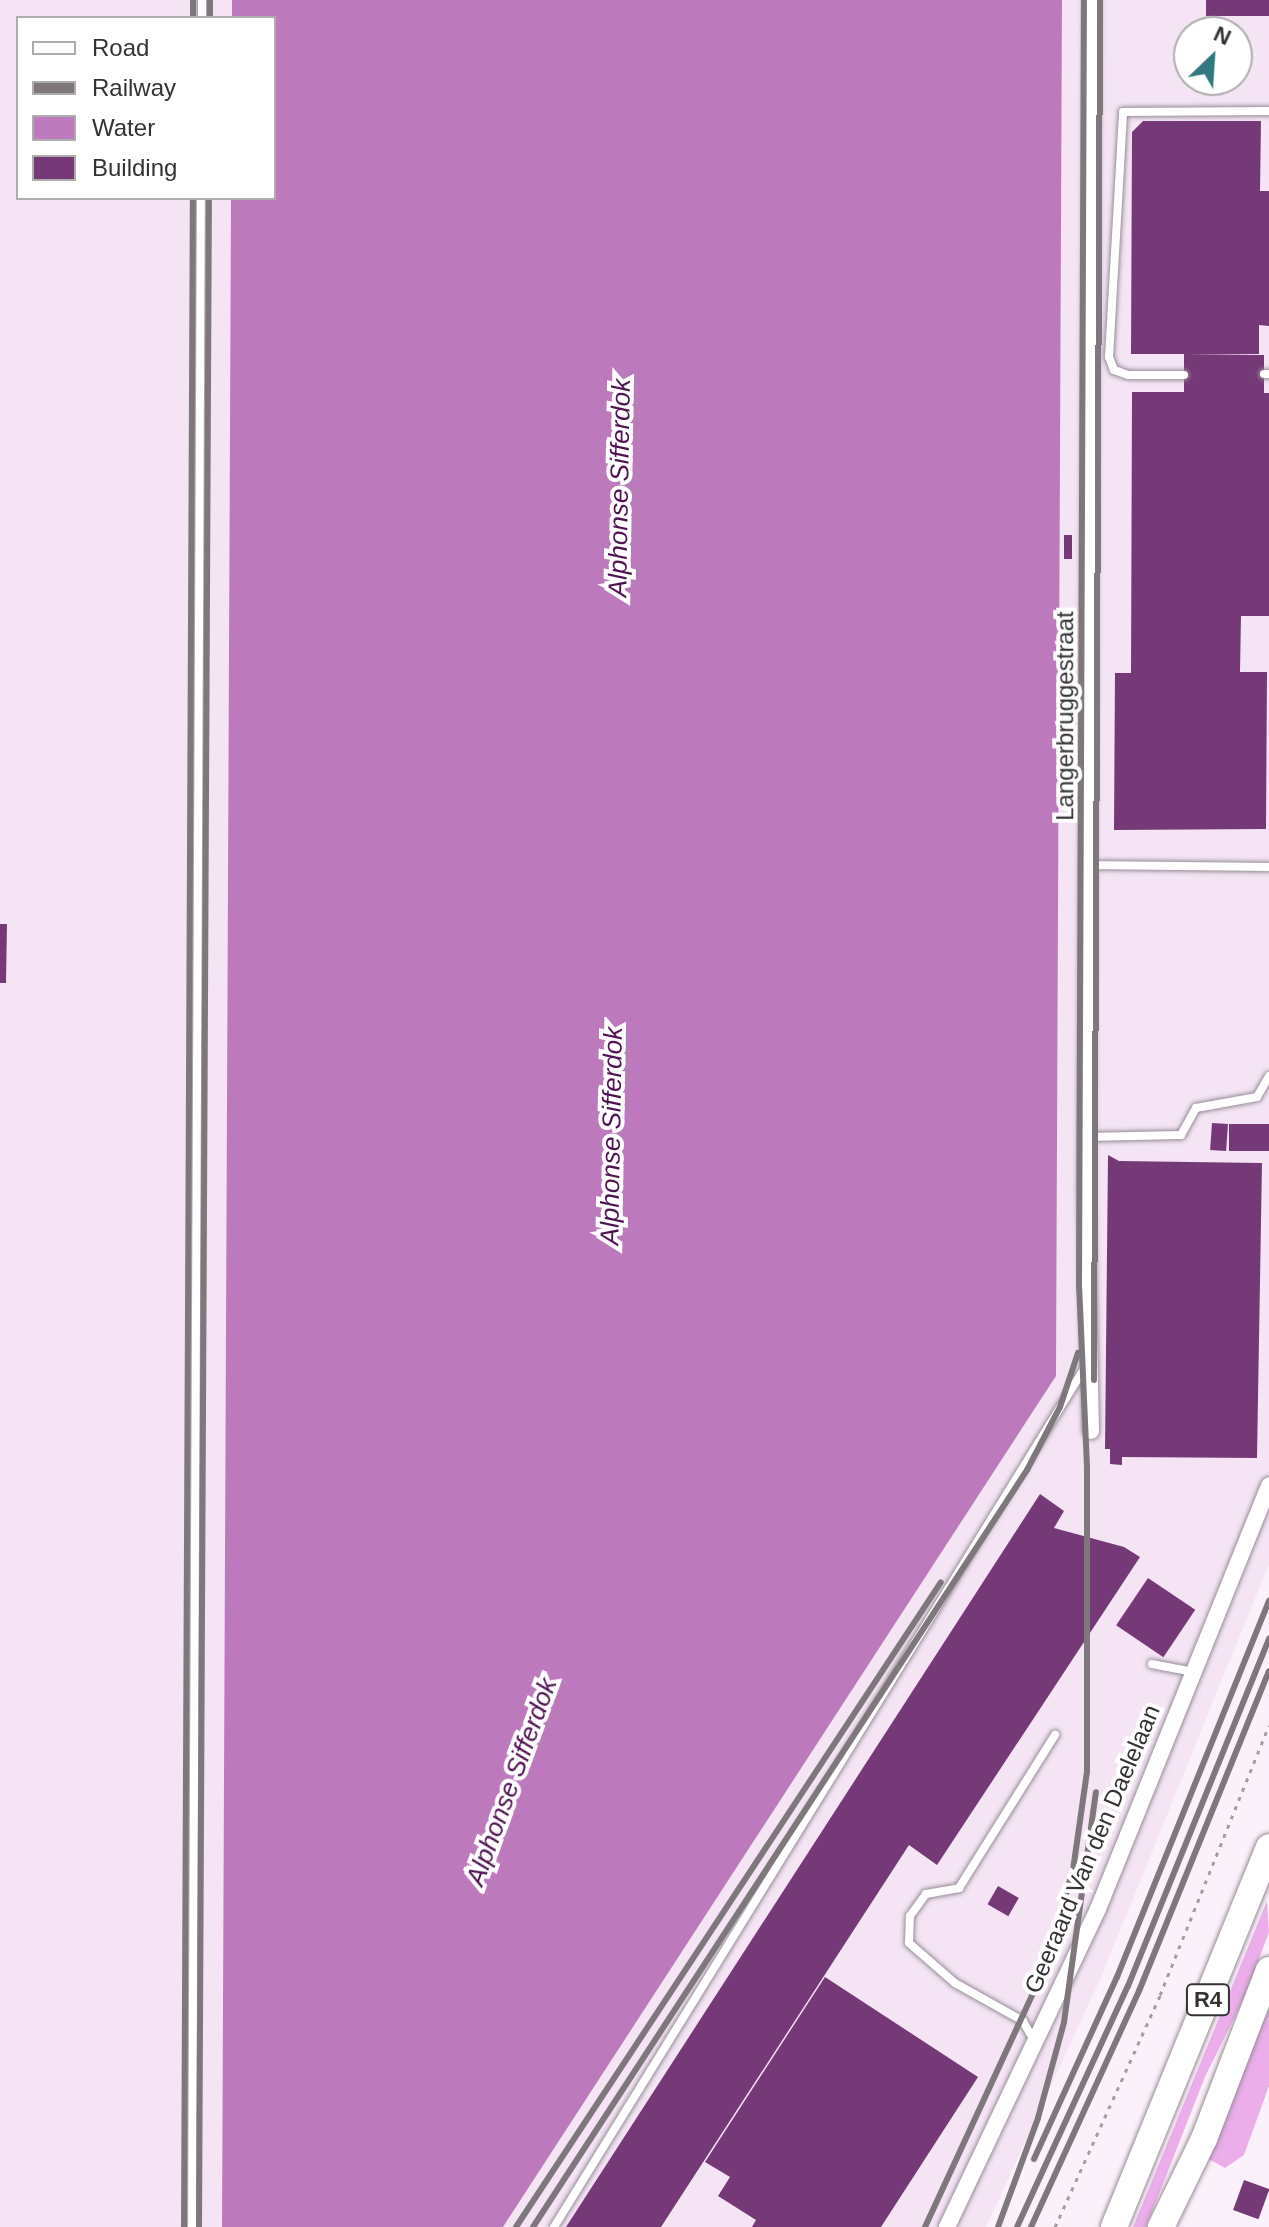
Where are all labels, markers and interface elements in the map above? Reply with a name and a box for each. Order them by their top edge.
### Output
legend [16,16,276,200]
north arrow [1173,16,1253,96]
text: N [1210,21,1235,50]
text: Road [92,34,149,61]
text: Railway [92,74,176,101]
text: Water [92,114,155,141]
text: Building [92,154,177,181]
water label: Alphonse Sifferdok [602,379,638,597]
street label: Langerbruggestraat [1051,611,1079,821]
water label: Alphonse Sifferdok [594,1027,630,1245]
water label: Alphonse Sifferdok [460,1674,564,1890]
street label: Geeraard Van den Daelelaan [1018,1700,1166,1998]
road number: R4 [1184,1982,1232,2018]

